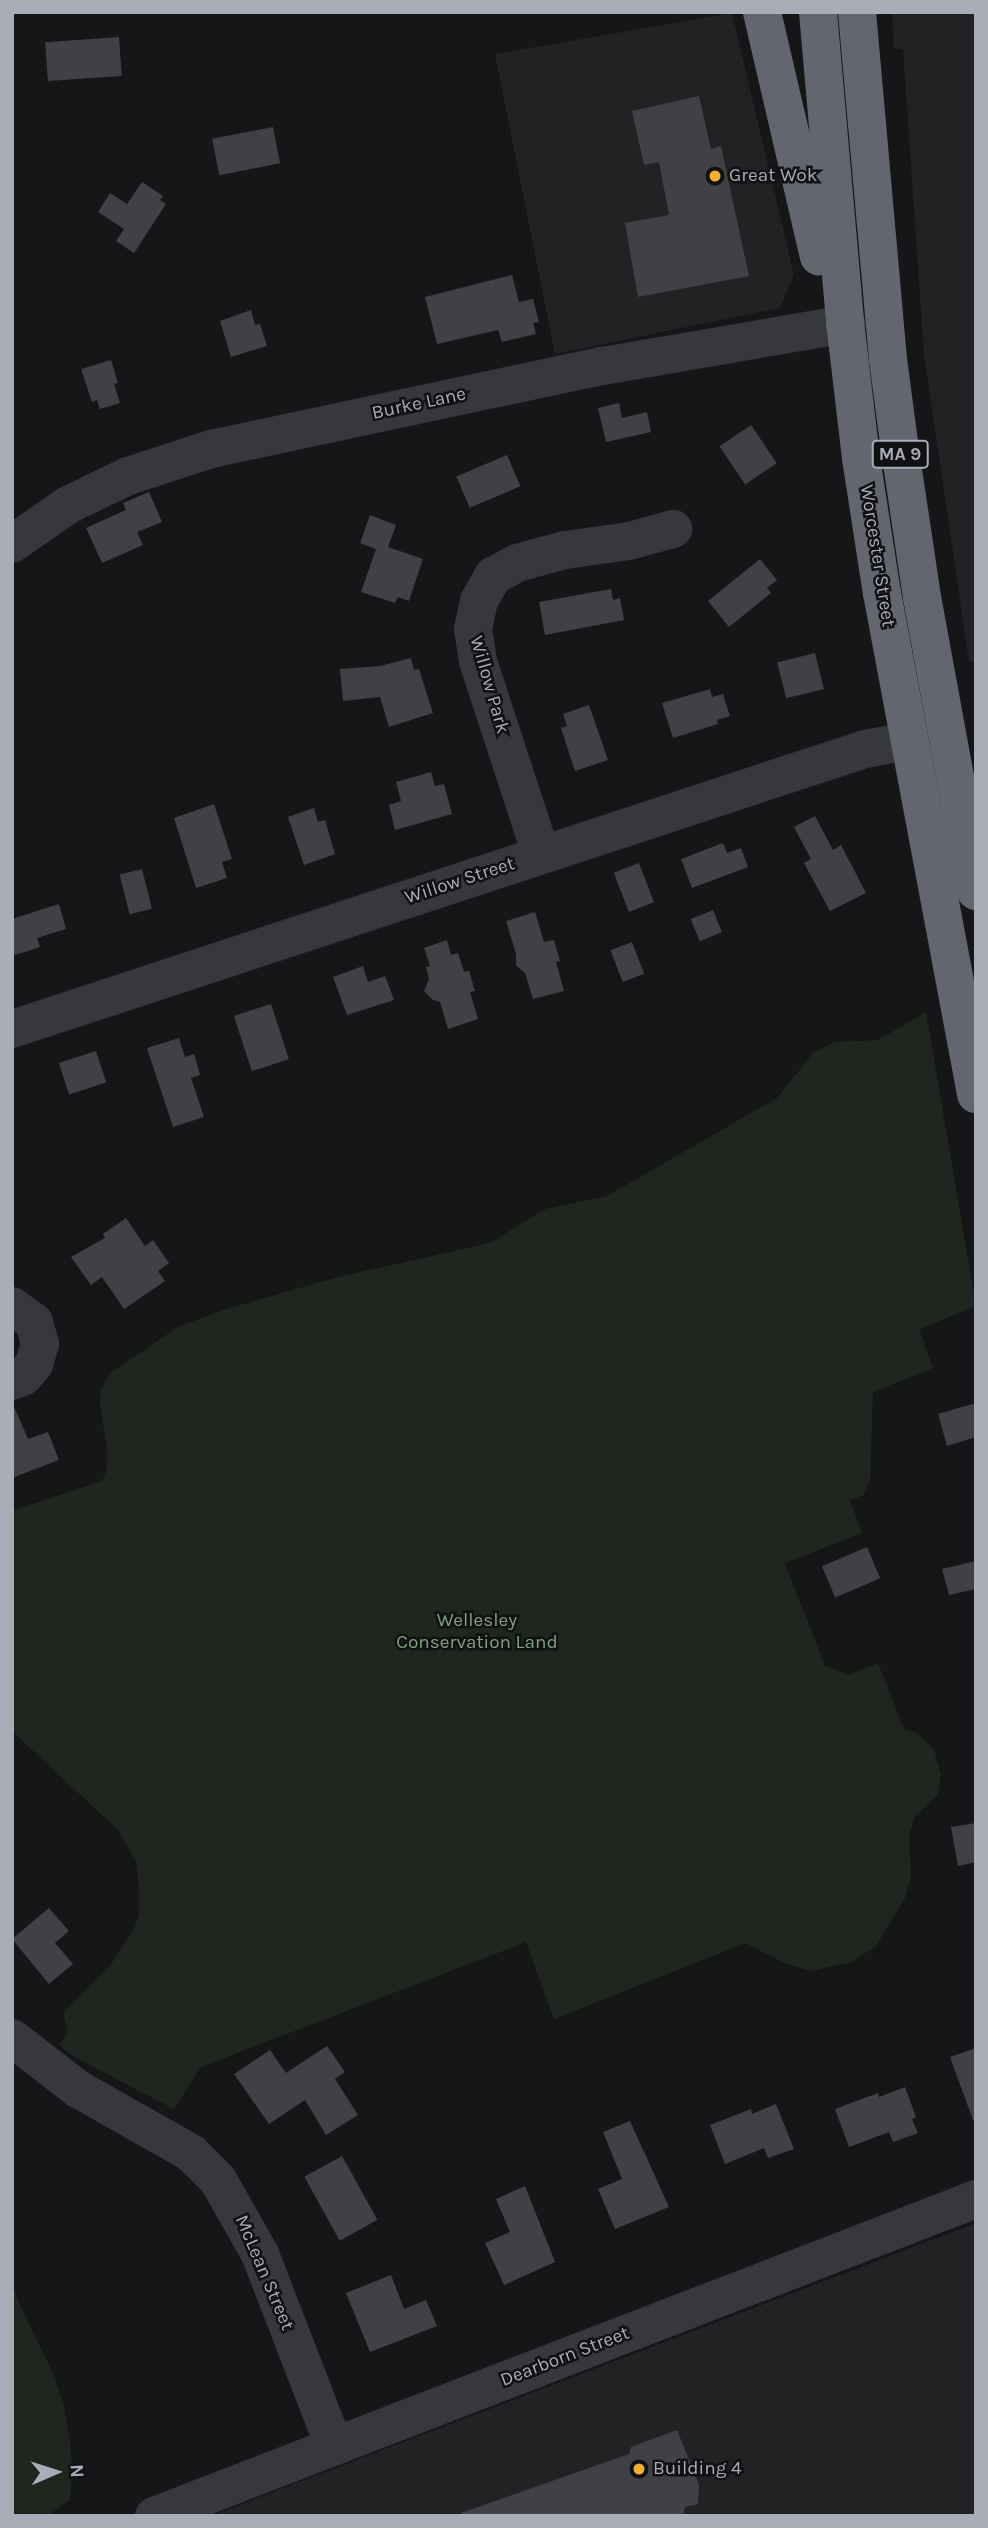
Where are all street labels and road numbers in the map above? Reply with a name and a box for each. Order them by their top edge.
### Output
street label: Burke Lane [370,383,468,425]
road number: MA 9 [870,440,930,468]
street label: Worcester Street [855,483,899,629]
street label: Willow Park [464,634,514,736]
street label: Willow Street [402,853,518,909]
street label: McLean Street [229,2212,299,2334]
street label: Dearborn Street [497,2322,633,2392]

